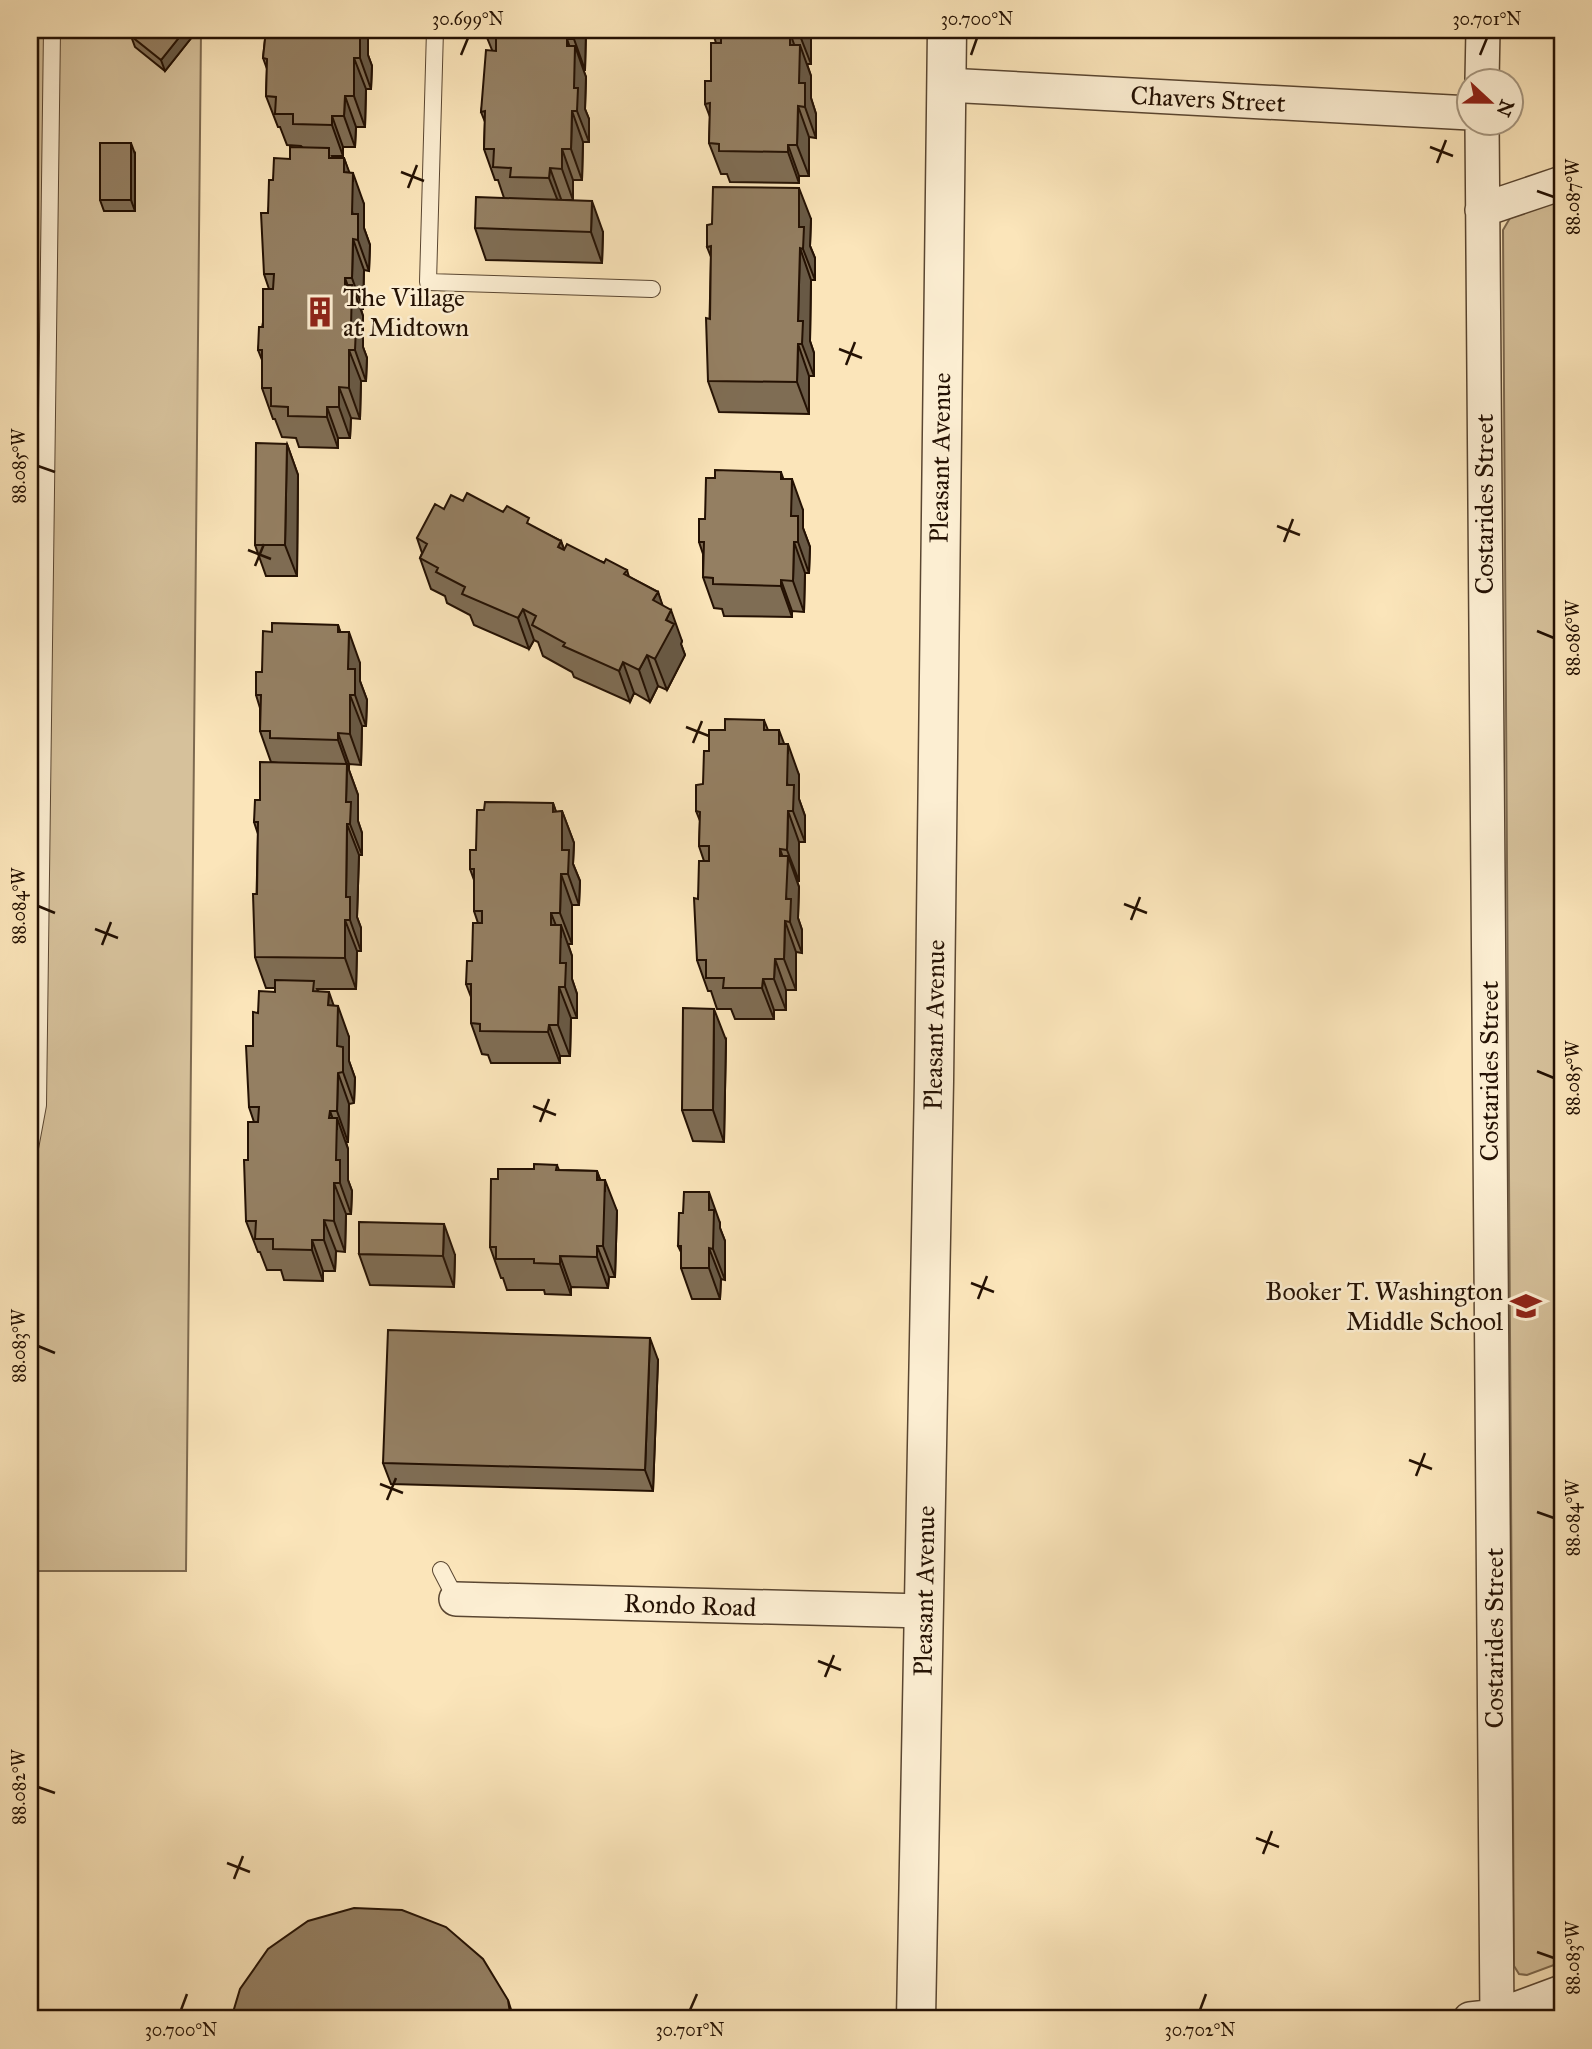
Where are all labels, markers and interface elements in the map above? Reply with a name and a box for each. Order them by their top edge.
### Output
text: 30.699°N [432,8,504,30]
text: 30.700°N [941,8,1013,30]
text: 30.701°N [1452,8,1522,30]
north arrow [1456,66,1526,136]
street label: Chavers Street [1130,79,1286,119]
text: N [1492,96,1519,120]
text: 88.087°W [1562,158,1584,235]
place label: The Village at Midtown [343,281,469,343]
building icon: The Village at Midtown [303,295,337,329]
street label: Pleasant Avenue [923,372,957,544]
street label: Costarides Street [1468,413,1500,595]
text: 88.085°W [8,428,30,503]
text: 88.086°W [1562,599,1584,676]
text: 88.084°W [8,867,30,944]
street label: Pleasant Avenue [917,939,951,1111]
street label: Costarides Street [1473,980,1505,1162]
text: 88.085°W [1562,1040,1584,1115]
place label: Booker T. Washington Middle School [1265,1275,1503,1337]
school or university icon: Booker T. Washington Middle School [1509,1289,1543,1323]
text: 88.083°W [8,1308,30,1383]
text: 88.084°W [1562,1479,1584,1556]
street label: Pleasant Avenue [907,1505,941,1677]
street label: Costarides Street [1478,1547,1510,1729]
street label: Rondo Road [623,1587,757,1623]
text: 88.082°W [8,1748,30,1825]
text: 88.083°W [1562,1920,1584,1995]
text: 30.700°N [145,2019,217,2041]
text: 30.701°N [655,2019,725,2041]
text: 30.702°N [1164,2019,1236,2041]

